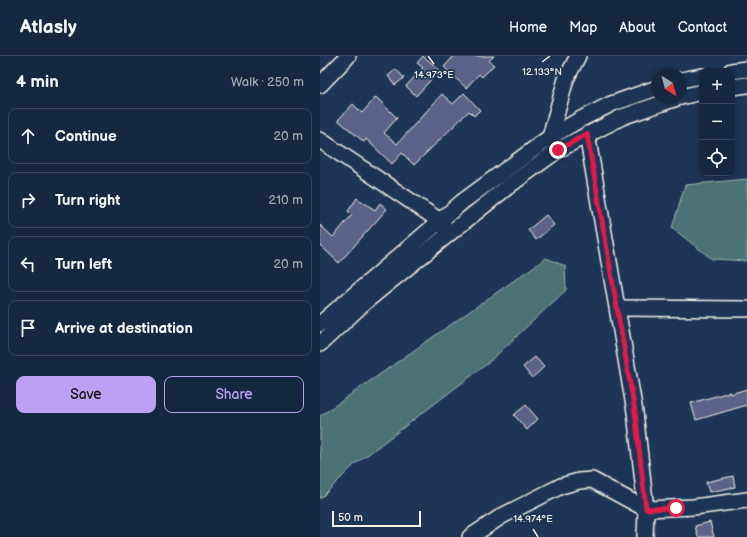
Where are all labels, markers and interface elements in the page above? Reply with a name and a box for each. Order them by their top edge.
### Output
text: Atlasly [20,16,77,39]
text: Home [509,19,547,36]
text: Map [569,19,597,36]
text: About [619,19,656,36]
text: Contact [678,19,727,36]
text: 12.133°N [522,66,562,78]
north arrow [651,68,687,104]
map controls [699,68,735,176]
button: + [699,68,735,104]
text: 14.973°E [414,69,454,81]
text: 4 min [16,72,59,92]
text: Walk · 250 m [231,74,304,90]
button: − [699,104,735,140]
icon: ahead [17,125,39,147]
text: Continue [55,127,117,146]
text: 20 m [273,128,303,144]
button: locate [699,140,735,176]
route end [549,141,567,159]
icon: right [17,189,39,211]
text: Turn right [55,191,120,210]
text: 210 m [269,192,303,208]
icon: left [17,253,39,275]
text: Turn left [55,255,112,274]
text: 20 m [273,256,303,272]
icon: arrive [17,317,39,339]
text: Arrive at destination [55,319,193,338]
button: Save [16,376,156,413]
button: Share [164,376,304,413]
route start [667,499,685,517]
scale bar [332,509,421,528]
text: 50 m [338,511,363,524]
text: 14.974°E [513,513,553,525]

